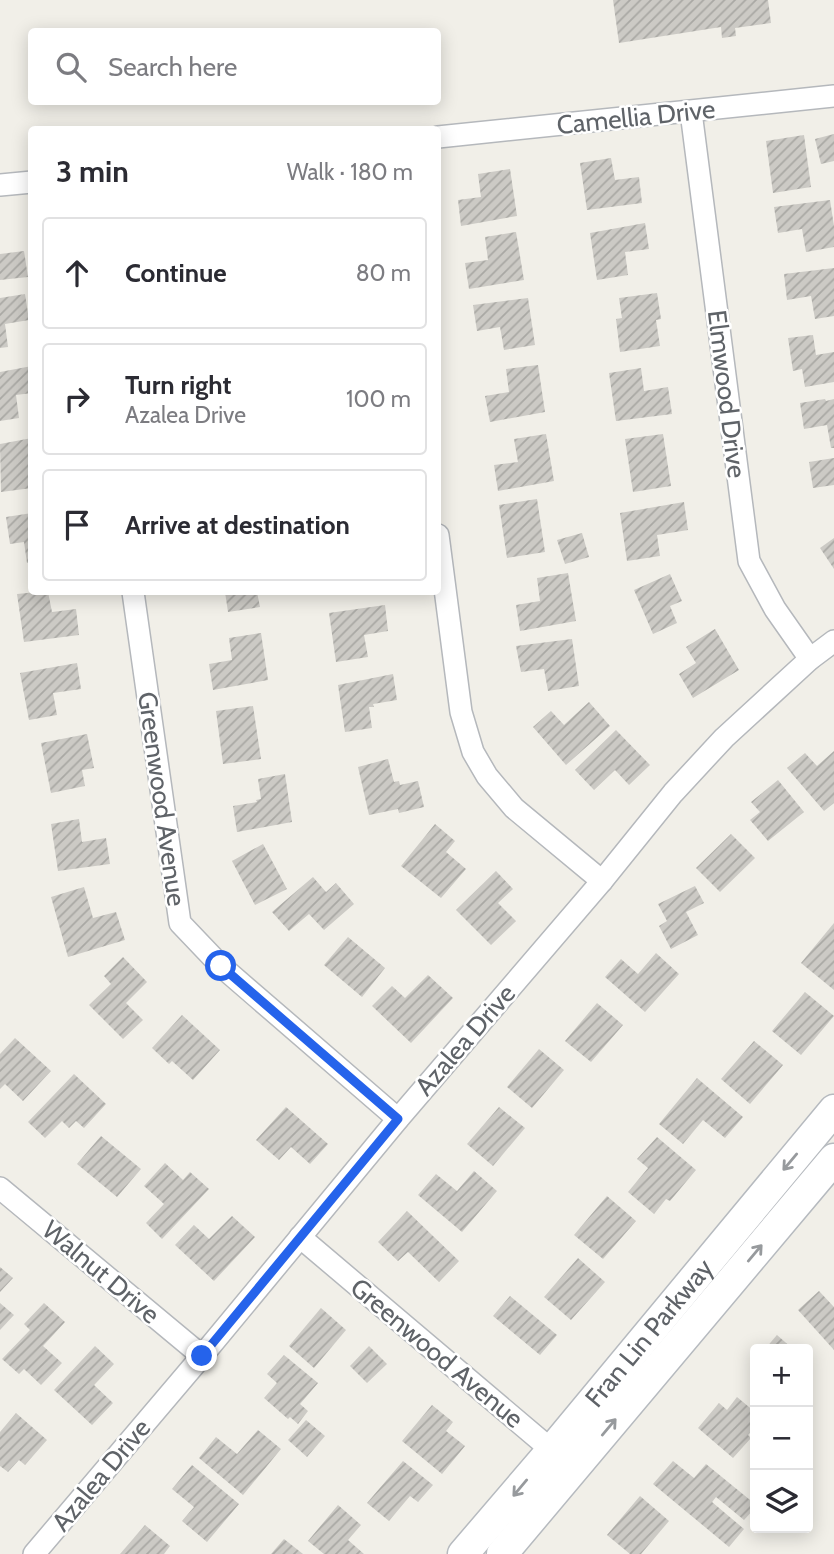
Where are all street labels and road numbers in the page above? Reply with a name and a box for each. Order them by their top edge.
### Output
street label: Camellia Drive [555,93,717,141]
street label: Elmwood Drive [701,308,753,480]
street label: Greenwood Avenue [131,690,193,908]
street label: Azalea Drive [408,978,522,1102]
street label: Walnut Drive [36,1214,166,1330]
street label: Fran Lin Parkway [578,1252,720,1414]
street label: Greenwood Avenue [344,1271,530,1435]
street label: Azalea Drive [45,1412,157,1538]

